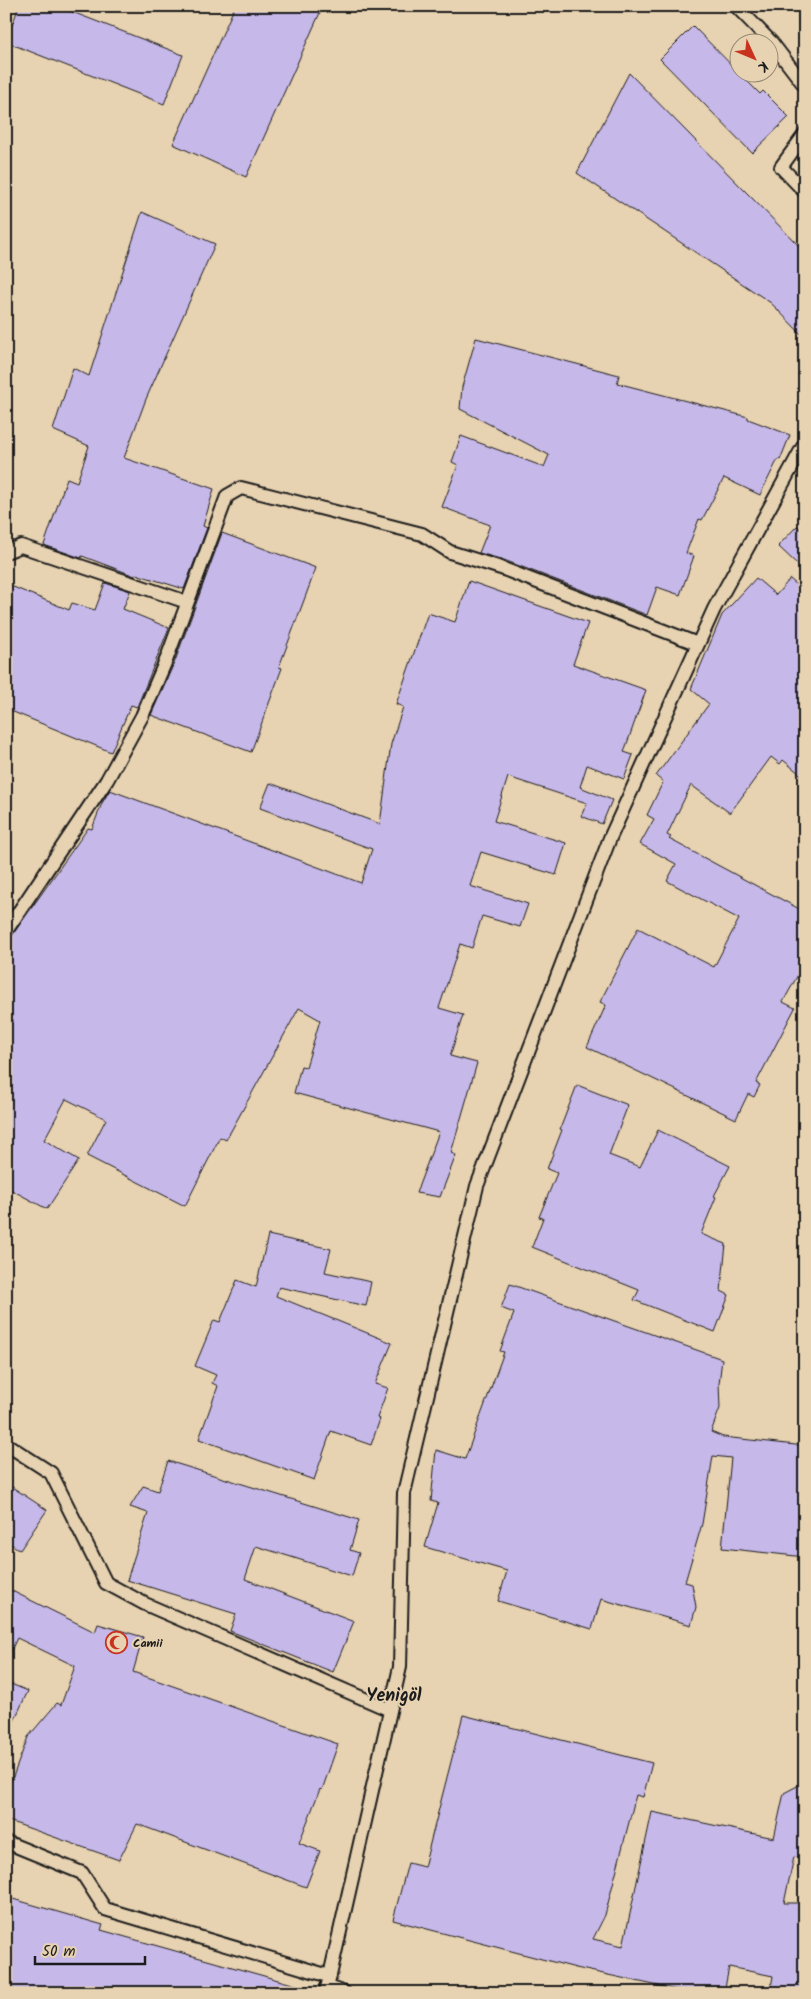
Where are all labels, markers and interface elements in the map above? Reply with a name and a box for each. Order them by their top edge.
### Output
north arrow [728,32,778,82]
text: K [751,56,773,77]
mosque icon: Camii [105,1631,129,1655]
place label: Camii [133,1634,163,1653]
district label: Yenigöl [366,1682,422,1711]
scale bar [35,1934,145,1966]
text: 50 m [42,1940,76,1964]

